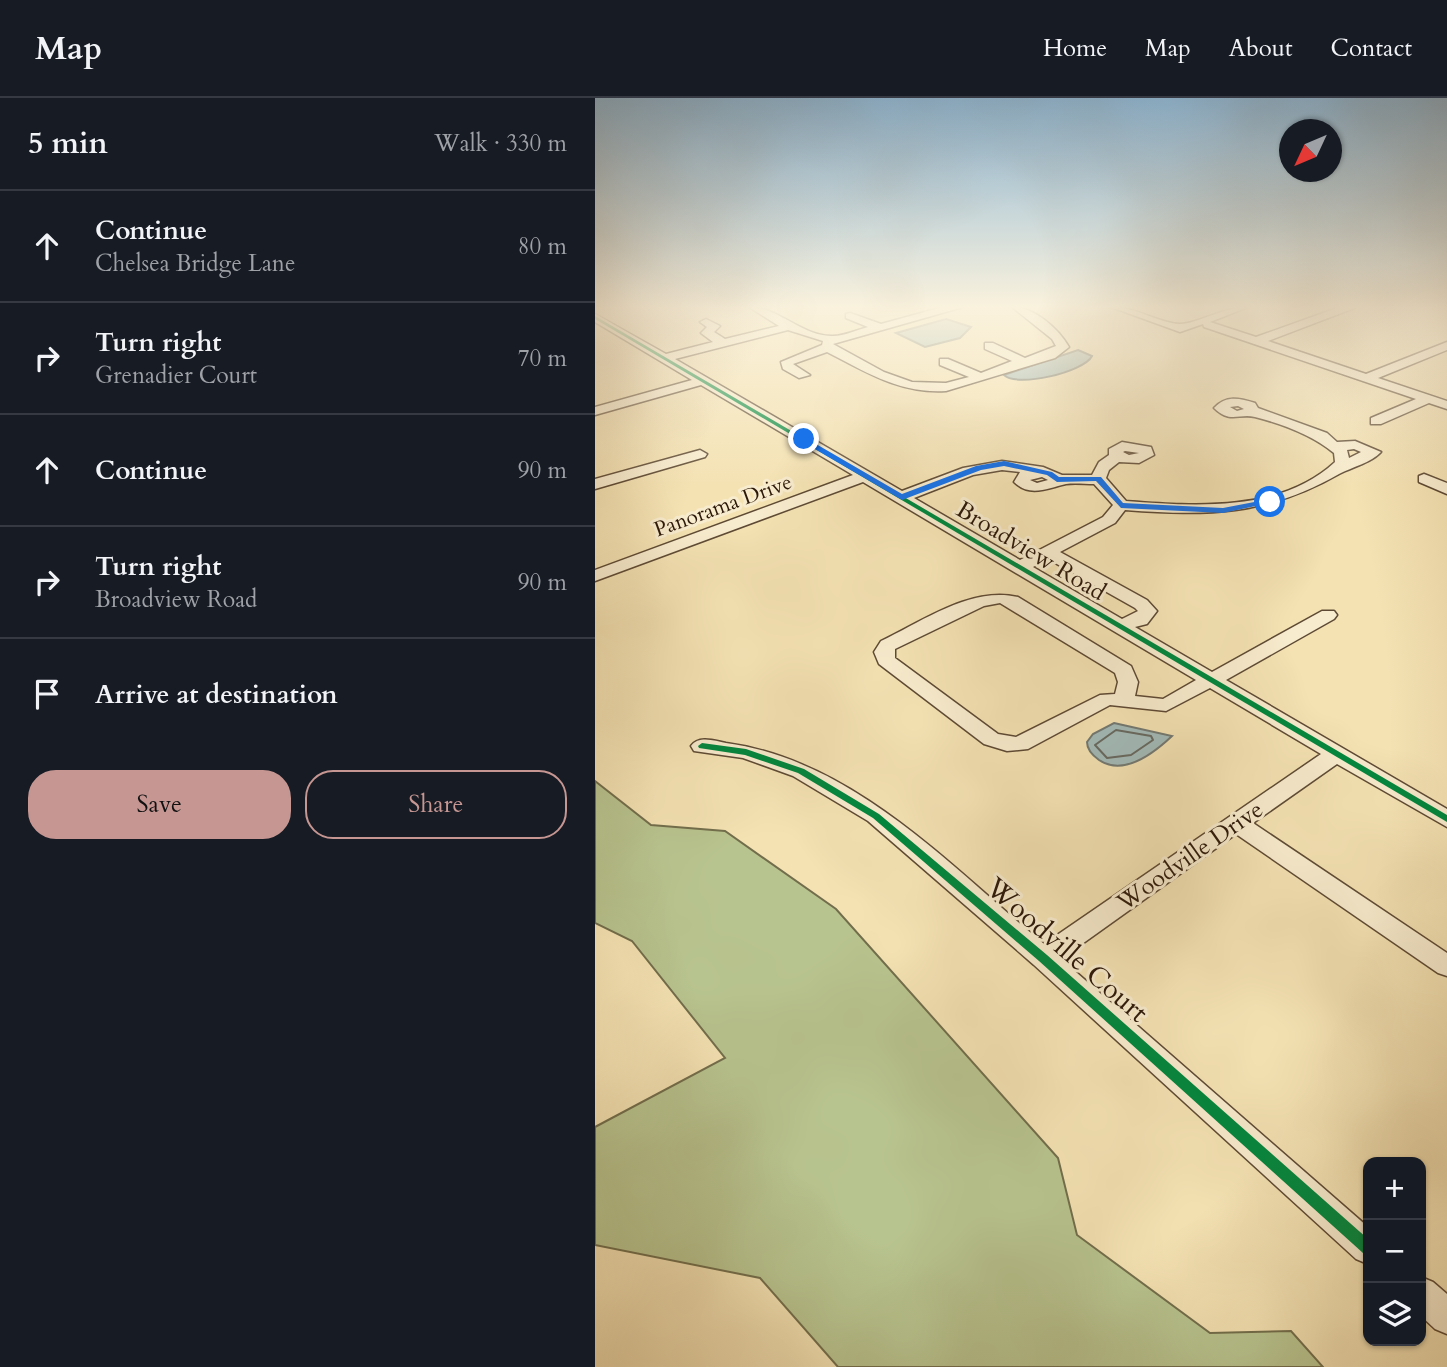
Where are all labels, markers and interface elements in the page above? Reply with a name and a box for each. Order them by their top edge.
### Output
text: Map [35,26,102,71]
text: Home [1043,32,1107,65]
text: Map [1145,32,1191,65]
text: About [1229,32,1293,65]
text: Contact [1331,32,1412,65]
north arrow [1279,119,1342,182]
text: 5 min [28,123,108,164]
text: Walk · 330 m [434,128,567,159]
text: Continue [95,213,207,248]
icon: ahead [28,227,66,265]
text: 80 m [518,231,567,262]
text: Chelsea Bridge Lane [95,248,295,279]
text: Turn right [95,325,222,360]
icon: right [28,339,66,377]
text: 70 m [518,343,567,374]
text: Grenadier Court [95,360,257,391]
route end [788,423,819,454]
icon: ahead [28,451,66,489]
text: Continue [95,453,207,488]
text: 90 m [518,455,567,486]
street label: Panorama Drive [650,468,796,544]
route start [1254,486,1285,517]
street label: Broadview Road [950,493,1112,609]
text: Turn right [95,549,222,584]
icon: right [28,563,66,601]
text: 90 m [518,567,567,598]
text: Broadview Road [95,584,257,615]
icon: arrive [28,675,66,713]
text: Arrive at destination [95,677,338,712]
button: Save [28,770,291,839]
button: Share [305,770,567,839]
street label: Woodville Drive [1109,793,1270,919]
street label: Woodville Court [977,868,1156,1031]
map controls [1363,1157,1426,1346]
button: + [1363,1157,1426,1220]
button: − [1363,1220,1426,1283]
button: layers [1363,1283,1426,1346]

